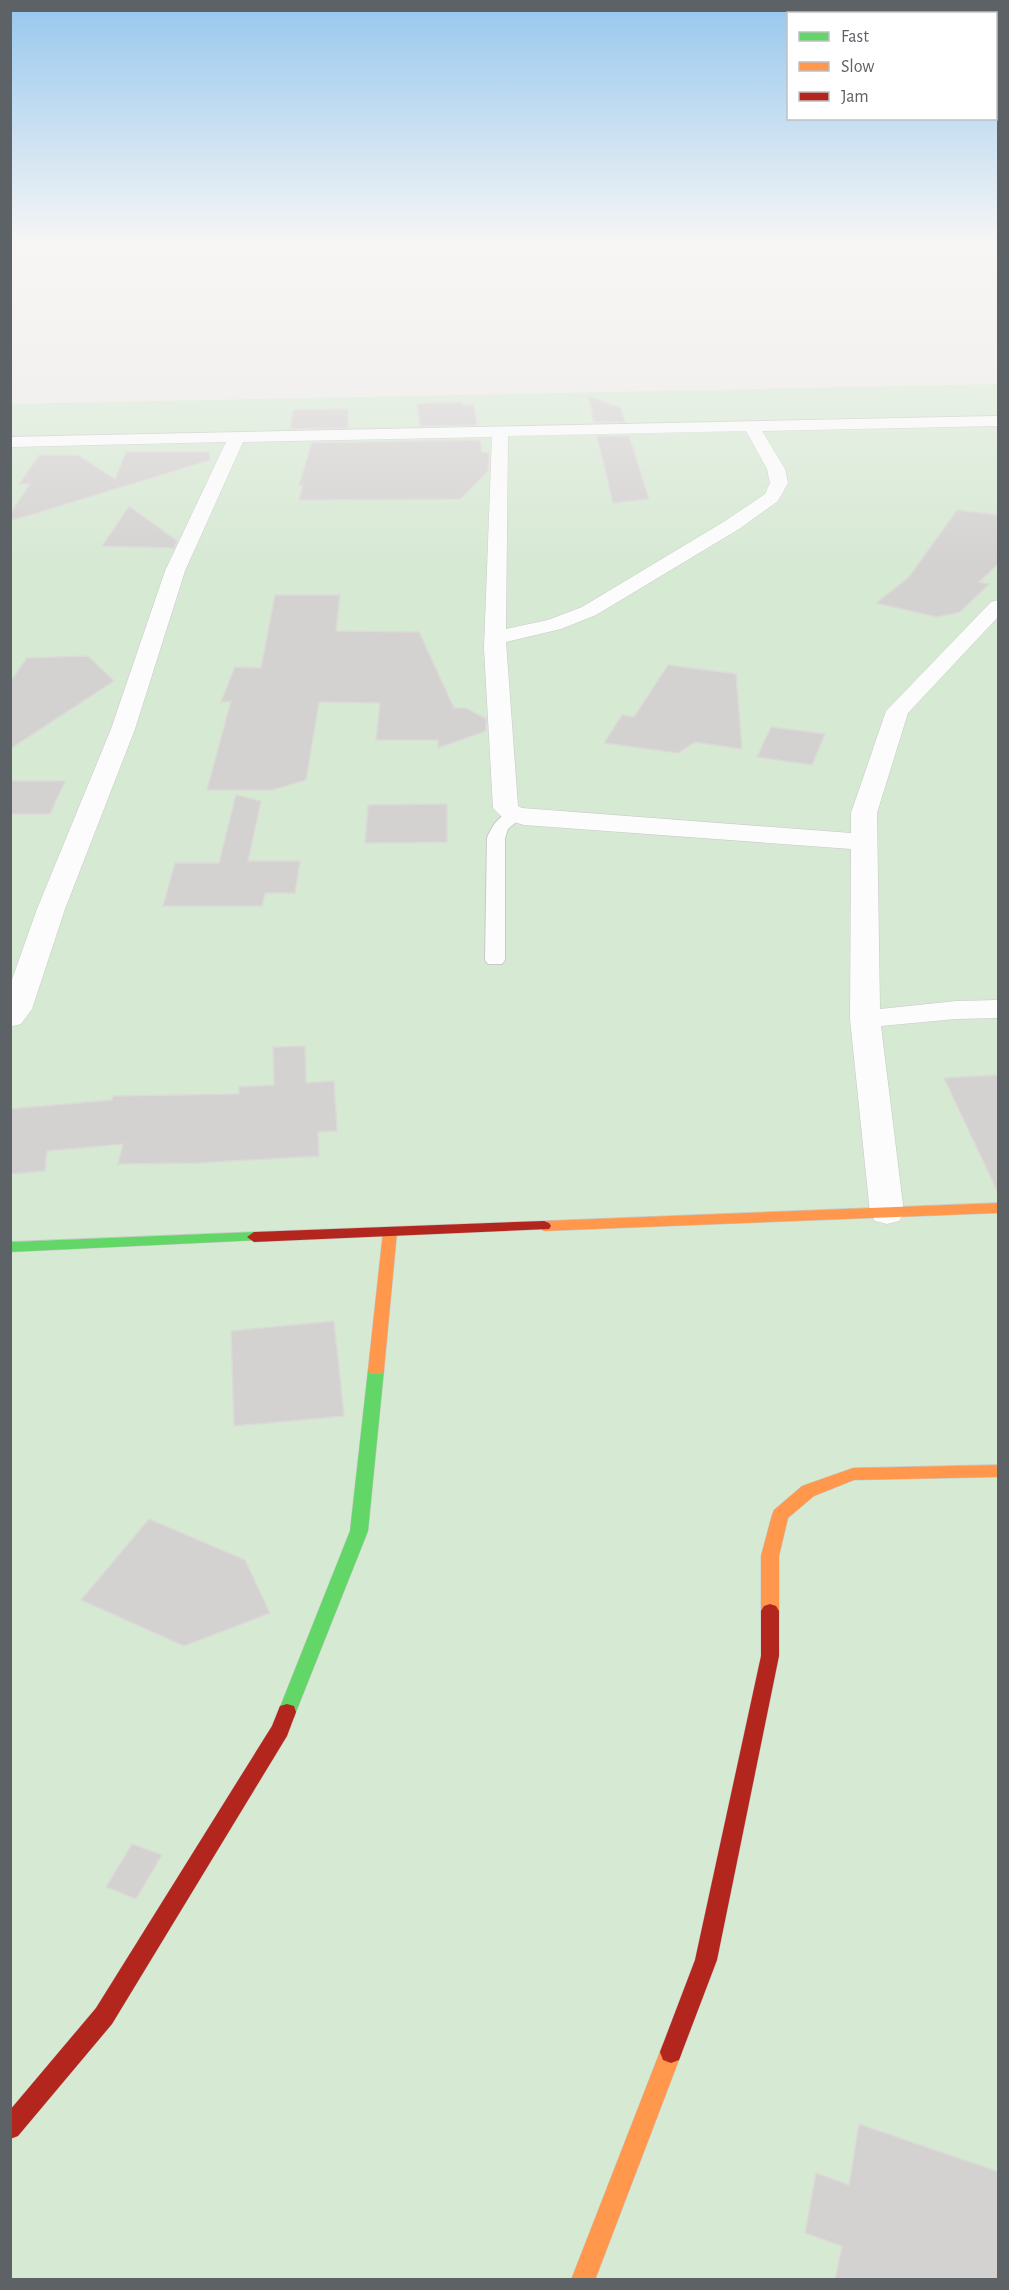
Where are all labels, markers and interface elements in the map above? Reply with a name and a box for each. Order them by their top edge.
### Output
legend [787,12,997,120]
text: Fast [841,28,869,46]
text: Slow [841,58,874,76]
text: Jam [841,88,869,106]

